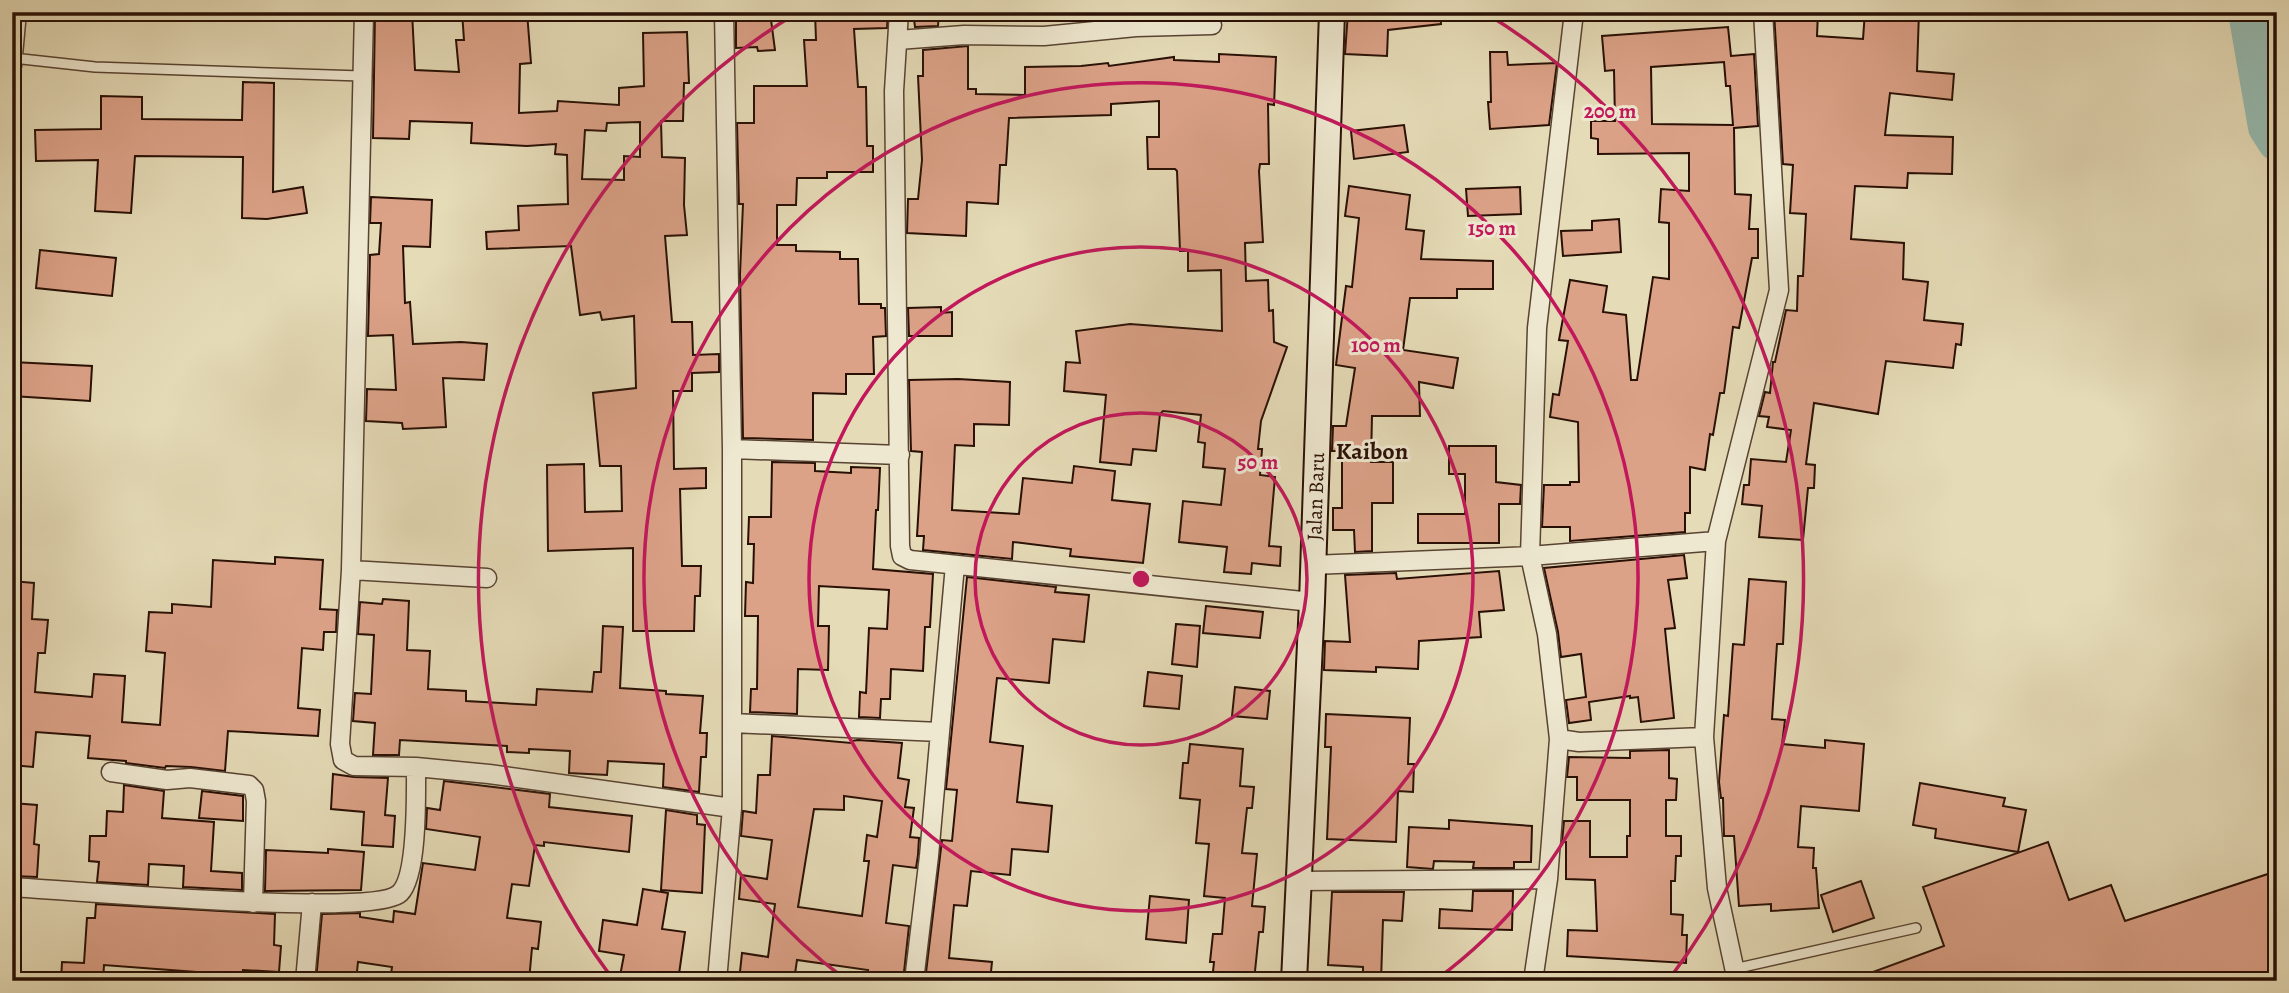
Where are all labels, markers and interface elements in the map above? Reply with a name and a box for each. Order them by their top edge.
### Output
text: 200 m [1584,97,1637,125]
text: 150 m [1468,214,1517,242]
text: 100 m [1351,331,1401,359]
district label: Kaibon [1336,435,1409,467]
text: 50 m [1238,448,1279,476]
street label: Jalan Baru [1300,451,1331,541]
centre of rings [1129,567,1153,591]

